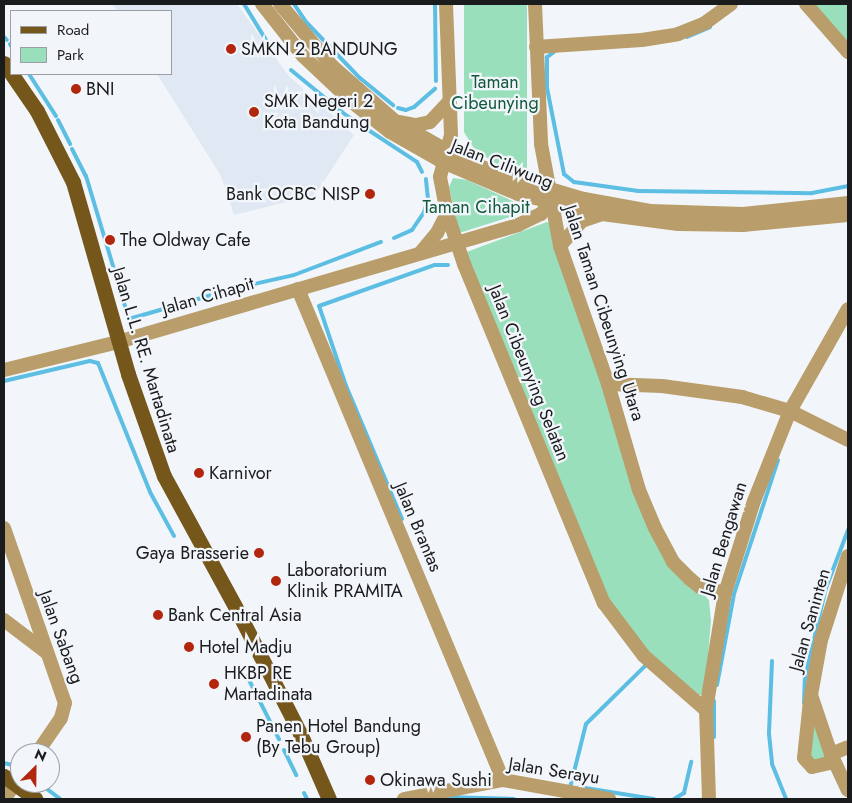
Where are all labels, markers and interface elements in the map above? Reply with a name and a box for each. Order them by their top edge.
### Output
legend [10,10,172,75]
text: Road [57,19,89,41]
place label: SMKN 2 BANDUNG [241,38,398,60]
marker: SMKN 2 BANDUNG [225,43,237,55]
text: Park [57,44,84,66]
park label: Taman Cibeunying [451,72,539,115]
place label: BNI [86,78,114,100]
marker: BNI [70,83,82,95]
place label: SMK Negeri 2 Kota Bandung [264,91,373,134]
marker: SMK Negeri 2 Kota Bandung [248,106,260,118]
street label: Jalan Ciliwung [448,135,556,193]
place label: Bank OCBC NISP [226,183,360,205]
marker: Bank OCBC NISP [364,188,376,200]
park label: Taman Cihapit [422,196,530,218]
street label: Jalan Taman Cibeunying Utara [559,202,649,424]
place label: The Oldway Cafe [120,229,251,251]
marker: The Oldway Cafe [104,234,116,246]
street label: Jalan L.L. RE. Martadinata [107,264,185,456]
street label: Jalan Cihapit [159,273,257,319]
street label: Jalan Cibeunying Selatan [484,282,574,464]
place label: Karnivor [209,462,272,484]
marker: Karnivor [193,467,205,479]
street label: Jalan Brantas [389,479,447,575]
street label: Jalan Bengawan [696,479,752,599]
place label: Gaya Brasserie [136,542,249,564]
marker: Gaya Brasserie [253,547,265,559]
place label: Laboratorium Klinik PRAMITA [287,560,403,602]
street label: Jalan Saninten [785,566,835,674]
marker: Laboratorium Klinik PRAMITA [269,574,283,588]
street label: Jalan Sabang [34,587,88,687]
place label: Bank Central Asia [168,604,302,626]
marker: Bank Central Asia [152,609,164,621]
place label: Hotel Madju [199,636,292,658]
marker: Hotel Madju [183,641,195,653]
place label: HKBP RE Martadinata [224,663,312,706]
marker: HKBP RE Martadinata [208,678,220,690]
place label: Panen Hotel Bandung (By Tebu Group) [256,716,421,759]
marker: Panen Hotel Bandung (By Tebu Group) [240,731,252,743]
north arrow [10,743,60,793]
text: N [31,744,49,766]
street label: Jalan Serayu [507,753,601,789]
place label: Okinawa Sushi [380,769,492,791]
marker: Okinawa Sushi [364,774,376,786]

